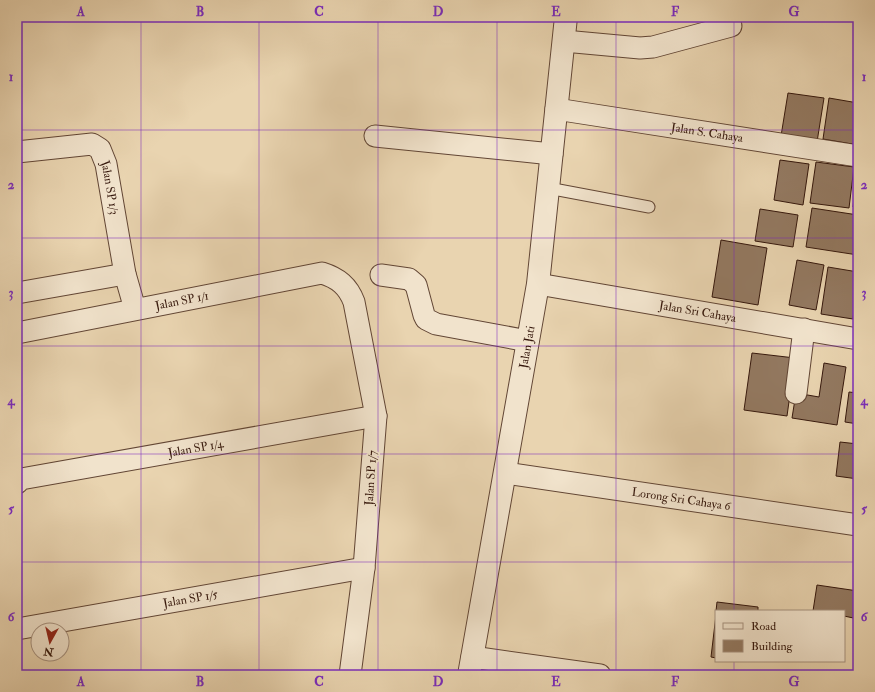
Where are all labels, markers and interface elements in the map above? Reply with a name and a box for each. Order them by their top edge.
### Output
text: A [76,4,86,20]
text: B [196,4,204,20]
text: C [314,4,324,20]
text: D [433,4,444,20]
text: E [551,4,561,20]
text: F [671,4,680,20]
text: G [789,4,800,20]
text: 1 [9,69,14,85]
text: 1 [862,69,867,85]
street label: Jalan S. Cahaya [669,119,745,146]
street label: Jalan SP 1/3 [97,157,122,216]
text: 2 [8,177,15,193]
text: 2 [861,177,868,193]
text: 3 [9,285,14,301]
text: 3 [862,285,867,301]
street label: Jalan SP 1/1 [153,288,210,313]
street label: Jalan Sri Cahaya [657,297,738,326]
street label: Jalan Jati [516,325,538,370]
text: 4 [6,393,15,409]
text: 4 [859,393,868,409]
street label: Jalan SP 1/4 [166,436,225,460]
street label: Jalan SP 1/7 [362,449,380,507]
street label: Lorong Sri Cahaya 6 [631,484,733,514]
text: 5 [8,501,14,517]
text: 5 [861,501,867,517]
street label: Jalan SP 1/5 [161,586,220,611]
text: 6 [8,609,16,625]
text: 6 [861,609,869,625]
legend [715,610,845,662]
text: Road [751,619,776,634]
north arrow [30,622,70,662]
text: Building [751,639,794,654]
text: N [42,644,55,659]
text: A [76,674,86,690]
text: B [196,674,204,690]
text: C [314,674,324,690]
text: D [433,674,444,690]
text: E [551,674,561,690]
text: F [671,674,680,690]
text: G [789,674,800,690]

